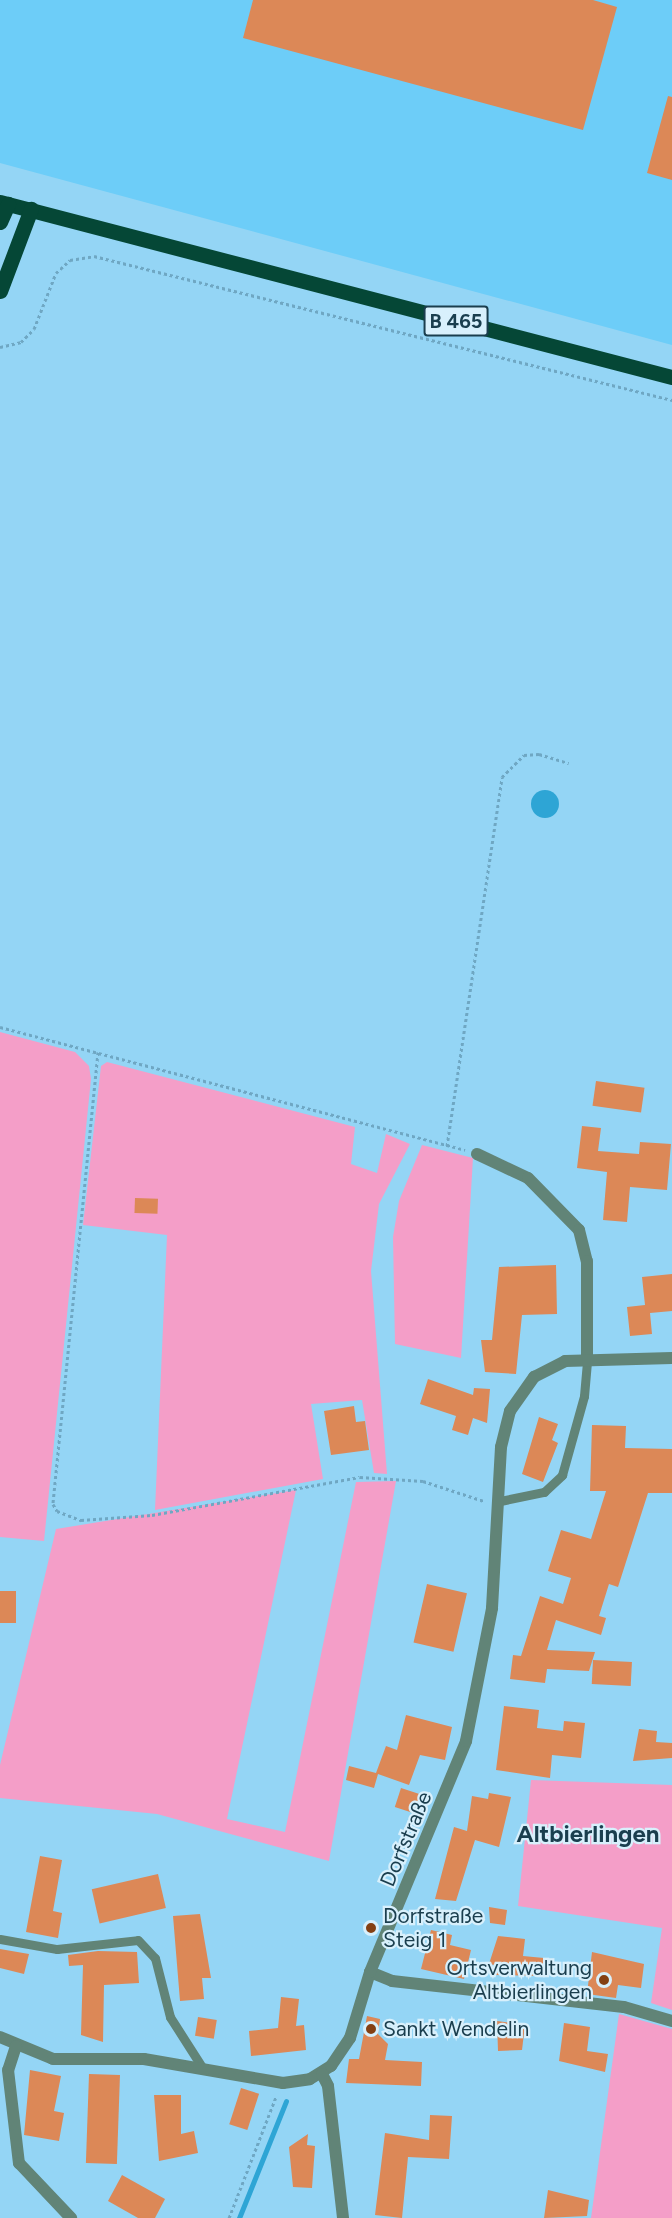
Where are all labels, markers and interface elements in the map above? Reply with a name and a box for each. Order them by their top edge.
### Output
road number: B 465 [423,304,489,338]
street label: Dorfstraße [375,1788,437,1890]
district label: Altbierlingen [517,1820,659,1848]
place label: Dorfstraße Steig 1 [383,1903,483,1953]
marker: Dorfstraße Steig 1 [364,1921,378,1935]
place label: Ortsverwaltung Altbierlingen [446,1955,592,2005]
marker: Ortsverwaltung Altbierlingen [597,1973,611,1987]
place label: Sankt Wendelin [383,2016,529,2042]
marker: Sankt Wendelin [364,2022,378,2036]

